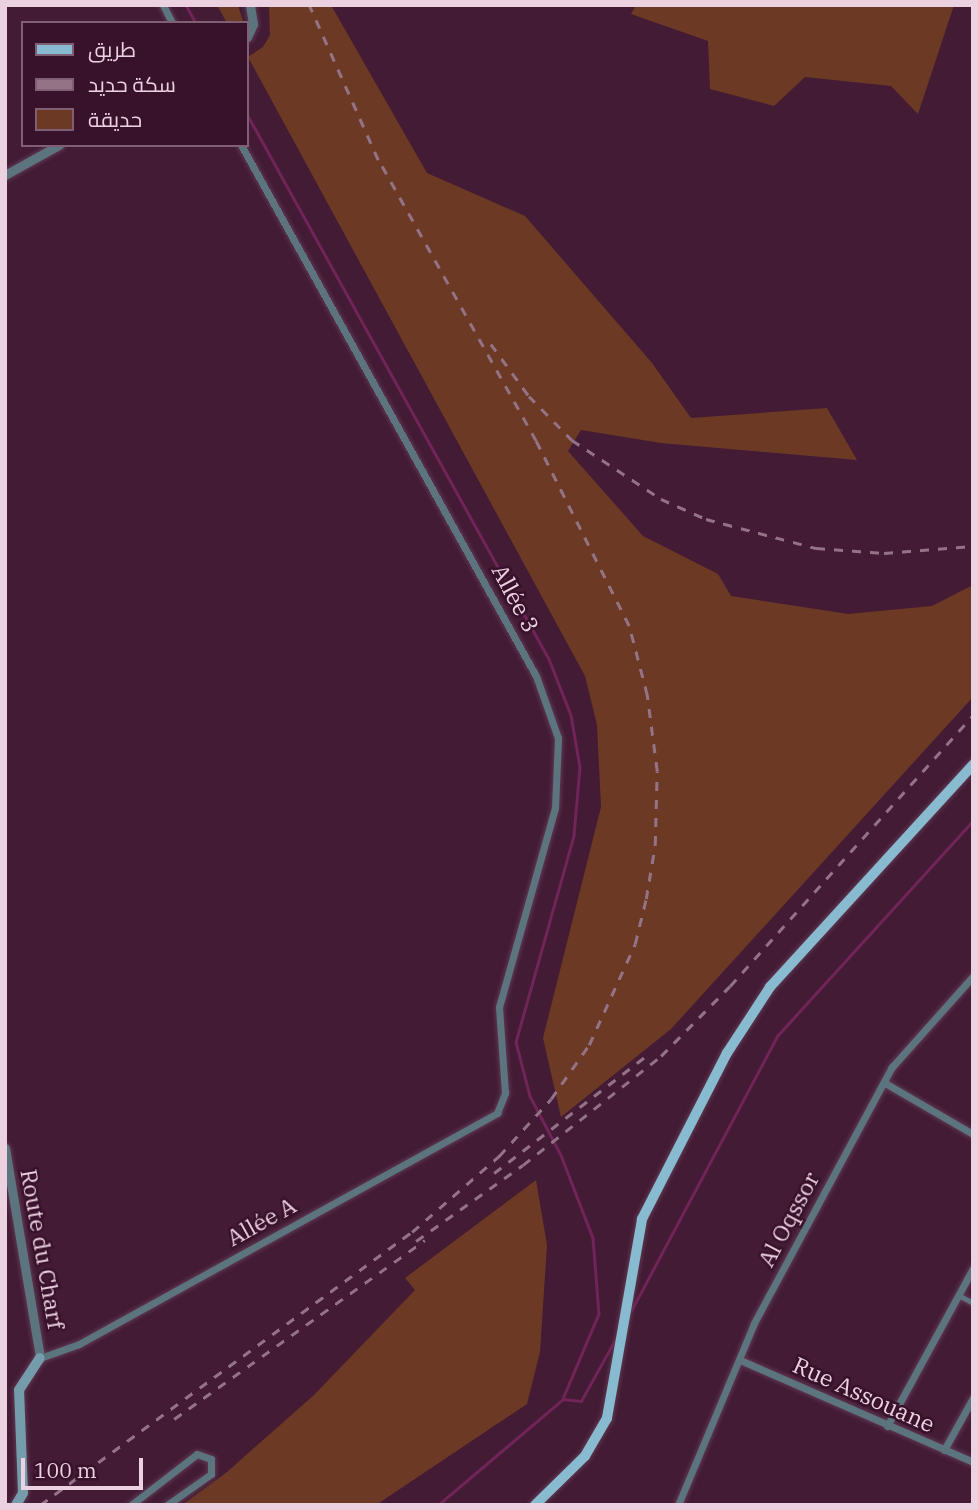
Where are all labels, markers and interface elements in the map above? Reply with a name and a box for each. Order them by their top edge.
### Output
legend [21,21,248,147]
text: طريق [88,35,136,63]
text: سكة حديد [88,70,176,98]
text: حديقة [88,105,142,133]
street label: Allée 3 [487,559,545,637]
street label: Route du Charf [15,1167,71,1331]
street label: Al Oqssor [752,1167,824,1271]
street label: Allée A [221,1191,301,1251]
street label: Rue Assouane [789,1350,939,1438]
scale bar [24,1444,147,1488]
text: 100 m [34,1456,97,1484]

